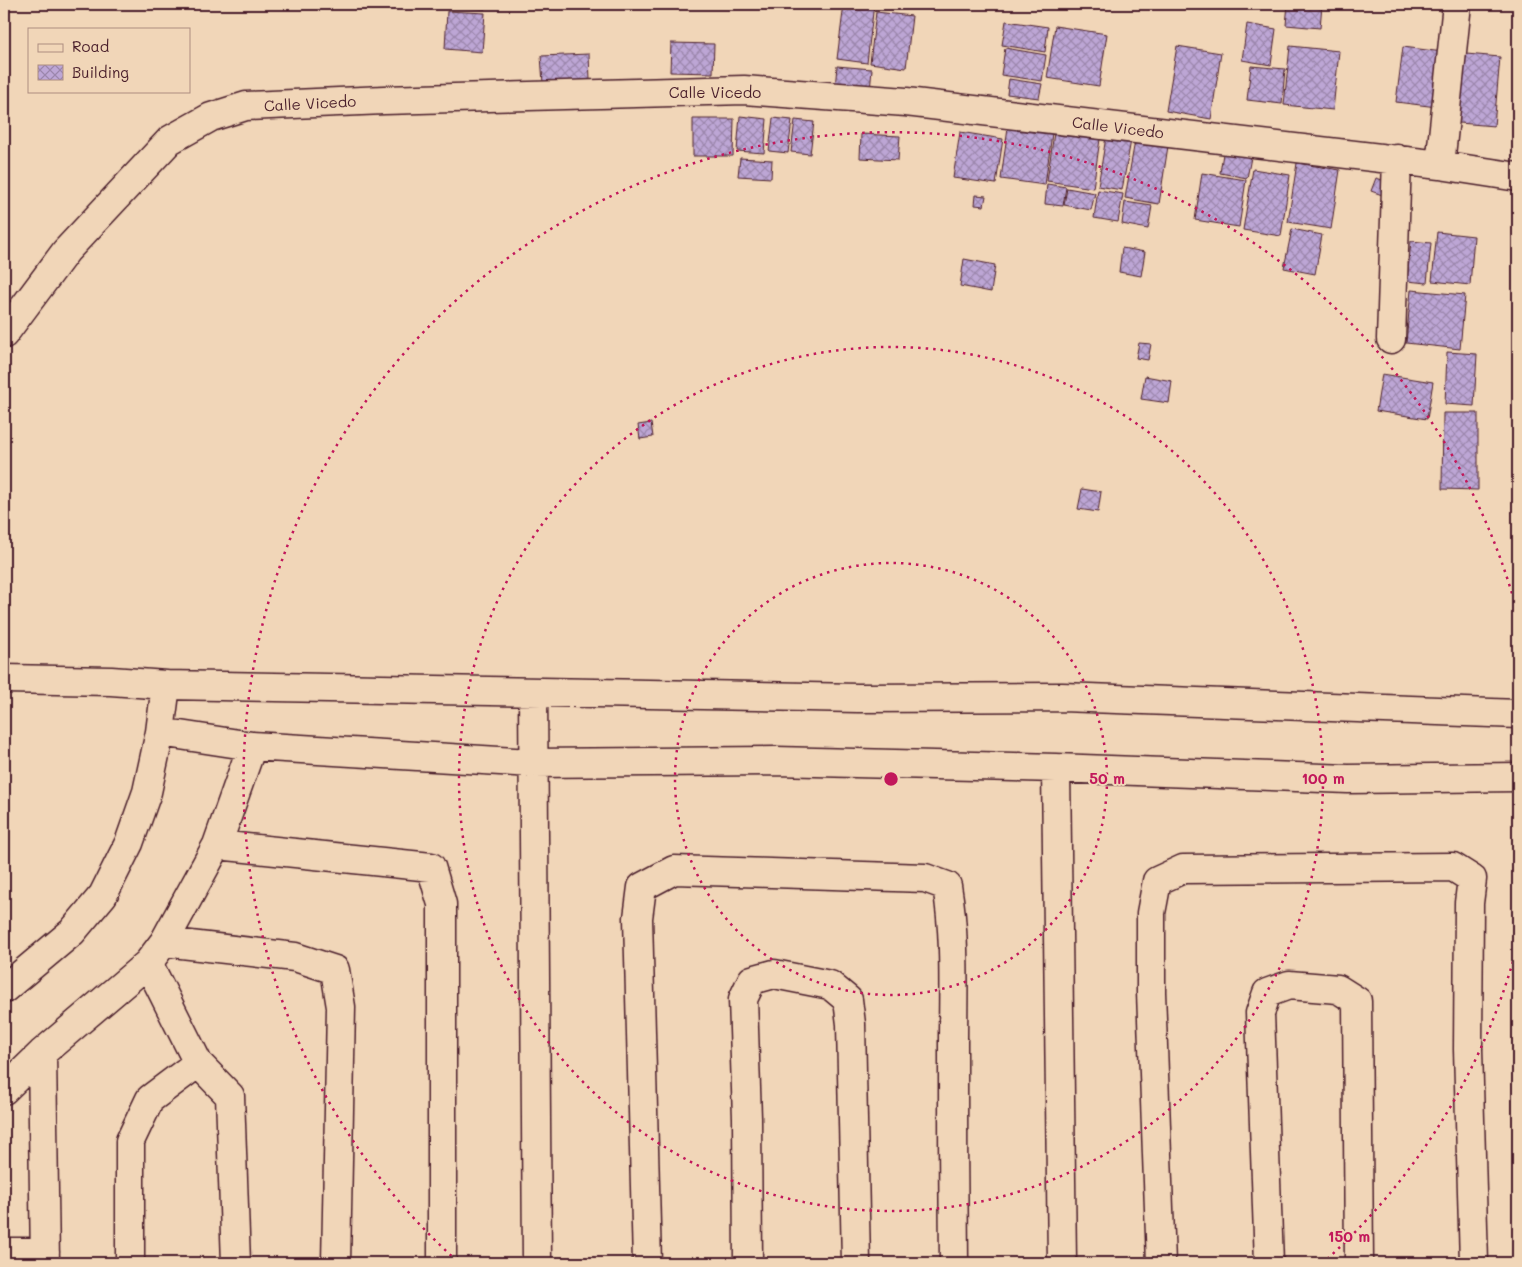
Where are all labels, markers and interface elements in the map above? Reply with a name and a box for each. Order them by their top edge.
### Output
legend [28,28,190,92]
text: Road [72,36,109,56]
text: Building [72,62,129,82]
street label: Calle Vicedo [669,82,761,102]
street label: Calle Vicedo [263,91,357,115]
street label: Calle Vicedo [1071,111,1165,143]
text: 50 m [1089,768,1125,788]
text: 100 m [1301,768,1345,788]
centre of rings [882,770,900,788]
text: 150 m [1328,1226,1370,1246]

